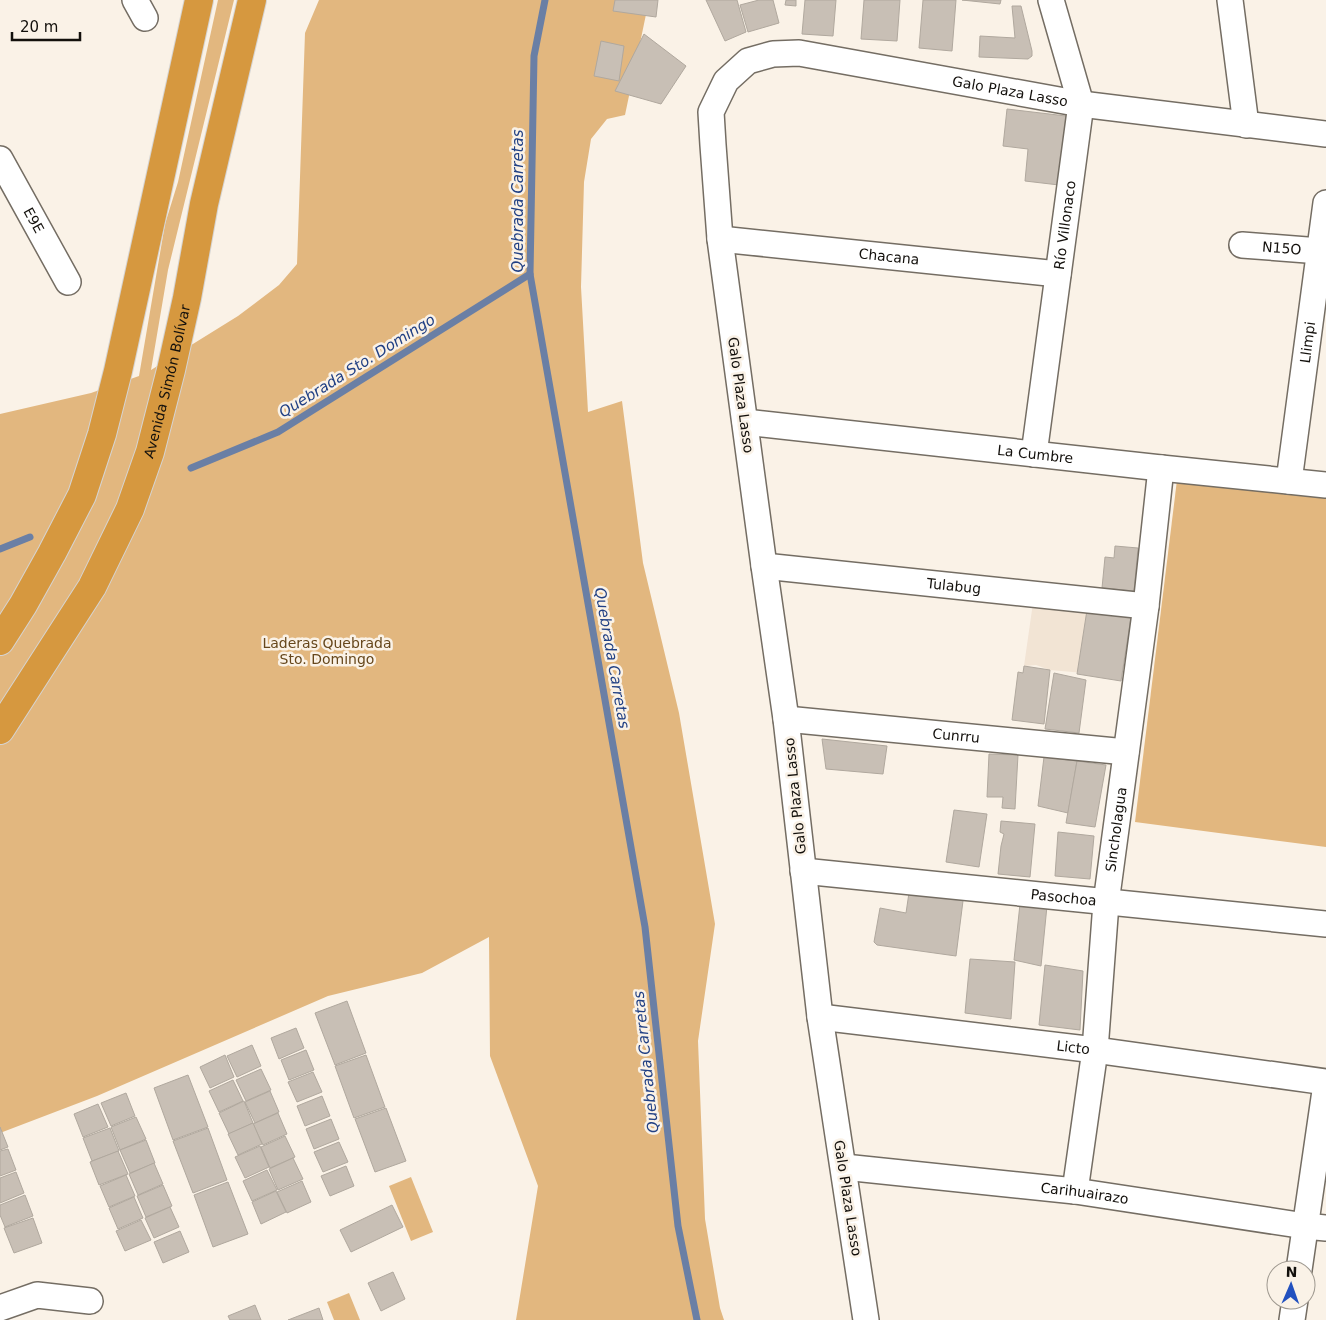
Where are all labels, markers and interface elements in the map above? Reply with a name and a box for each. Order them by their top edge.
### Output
scale bar [12,10,80,42]
text: 20 m [20,18,58,36]
street label: Galo Plaza Lasso [951,73,1069,110]
water label: Quebrada Carretas [509,129,527,273]
street label: Río Villonaco [1051,179,1079,271]
street label: E9E [20,205,47,236]
street label: N15O [1262,239,1302,258]
street label: Chacana [858,245,920,268]
street label: Avenida Simón Bolívar [141,303,193,460]
water label: Quebrada Sto. Domingo [276,310,438,422]
street label: Llimpi [1297,320,1318,364]
street label: Galo Plaza Lasso [725,336,757,454]
street label: La Cumbre [997,442,1074,466]
street label: Tulabug [925,575,982,597]
water label: Quebrada Carretas [591,586,633,730]
park label: Laderas Quebrada Sto. Domingo [262,635,392,667]
street label: Cunrru [932,725,981,746]
street label: Galo Plaza Lasso [781,737,809,855]
street label: Sincholagua [1102,786,1130,873]
street label: Pasochoa [1030,886,1097,909]
water label: Quebrada Carretas [630,990,662,1134]
street label: Licto [1056,1037,1091,1057]
street label: Galo Plaza Lasso [831,1139,865,1257]
street label: Carihuairazo [1040,1179,1130,1207]
north arrow [1266,1260,1316,1310]
text: N [1285,1264,1298,1280]

